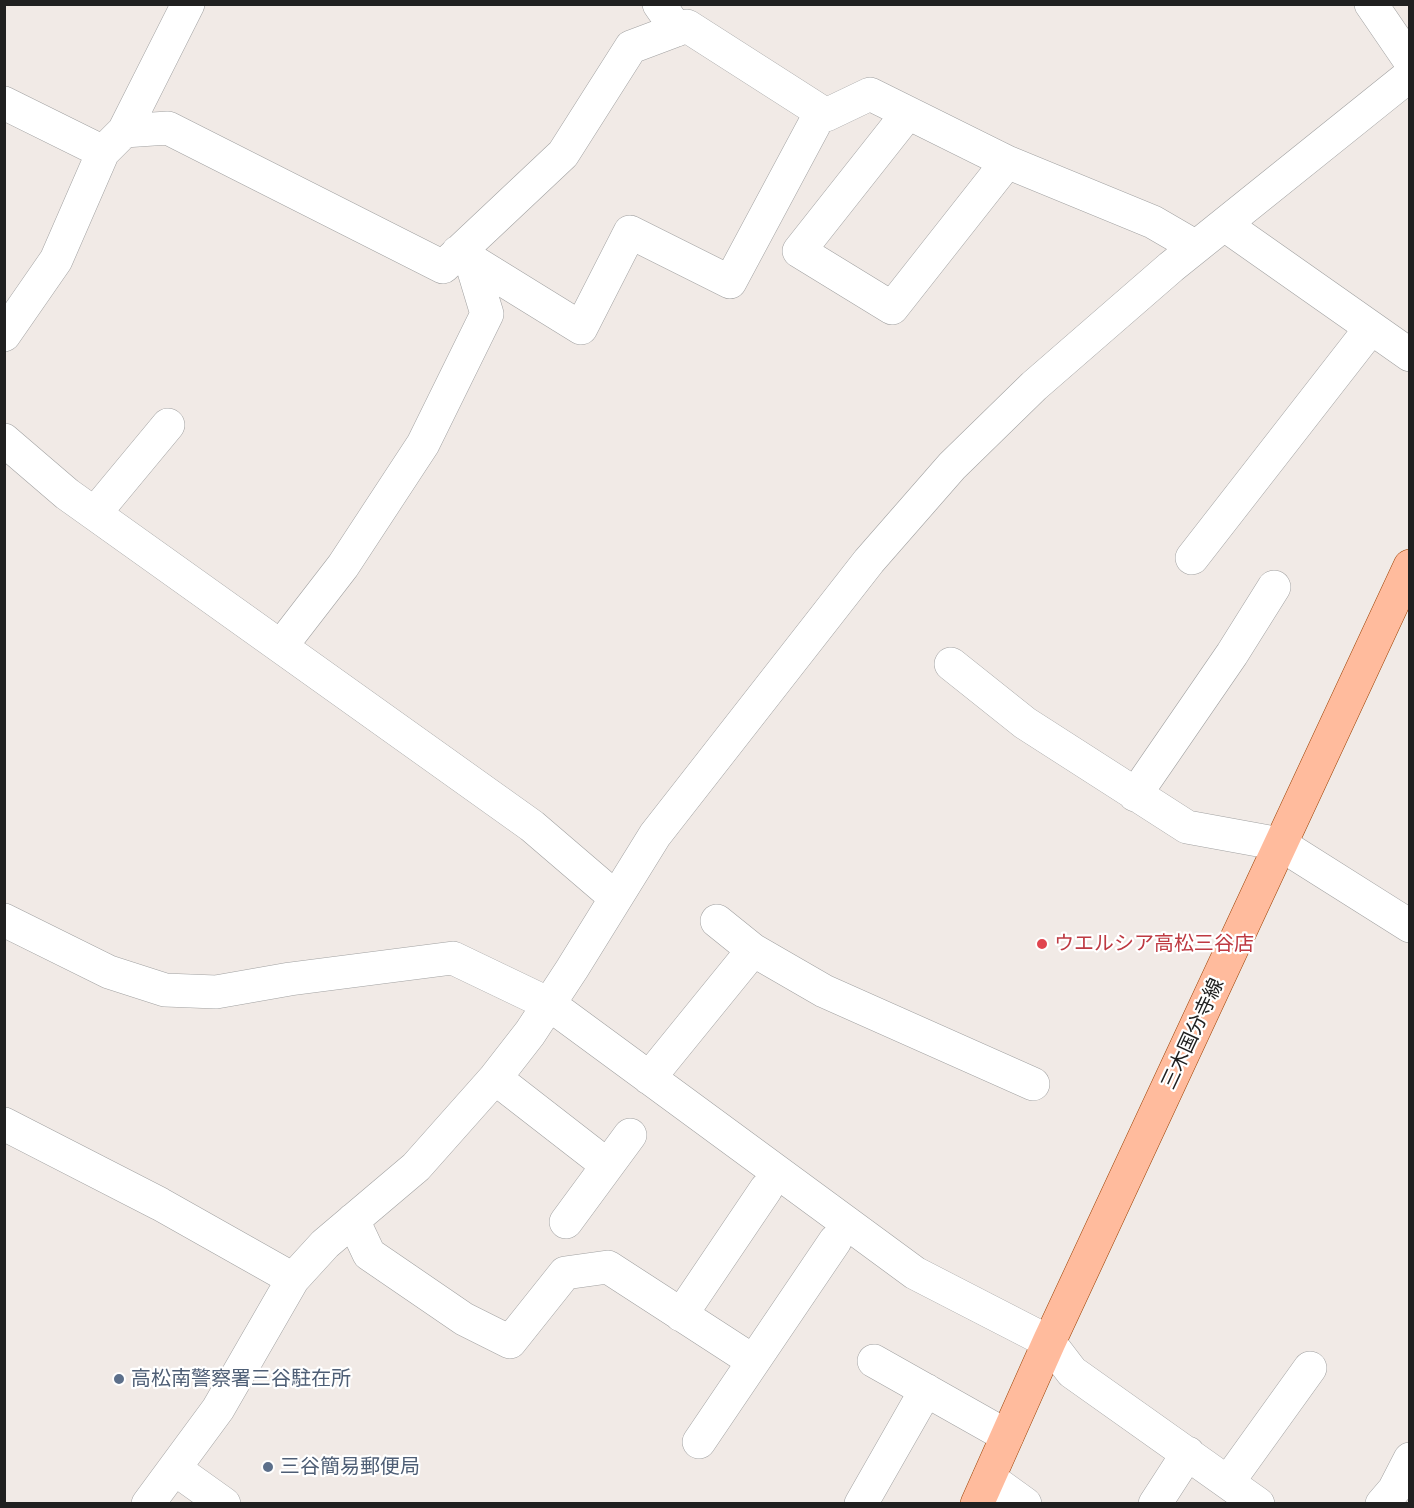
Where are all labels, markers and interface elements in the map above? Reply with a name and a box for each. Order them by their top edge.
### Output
place label: ウエルシア高松三谷店 [1054,932,1254,956]
marker: ウエルシア高松三谷店 [1035,937,1049,951]
street label: 三木国分寺線 [1157,975,1229,1093]
place label: 高松南警察署三谷駐在所 [131,1367,351,1391]
marker: 高松南警察署三谷駐在所 [112,1372,126,1386]
place label: 三谷簡易郵便局 [280,1455,420,1479]
marker: 三谷簡易郵便局 [261,1460,275,1474]

